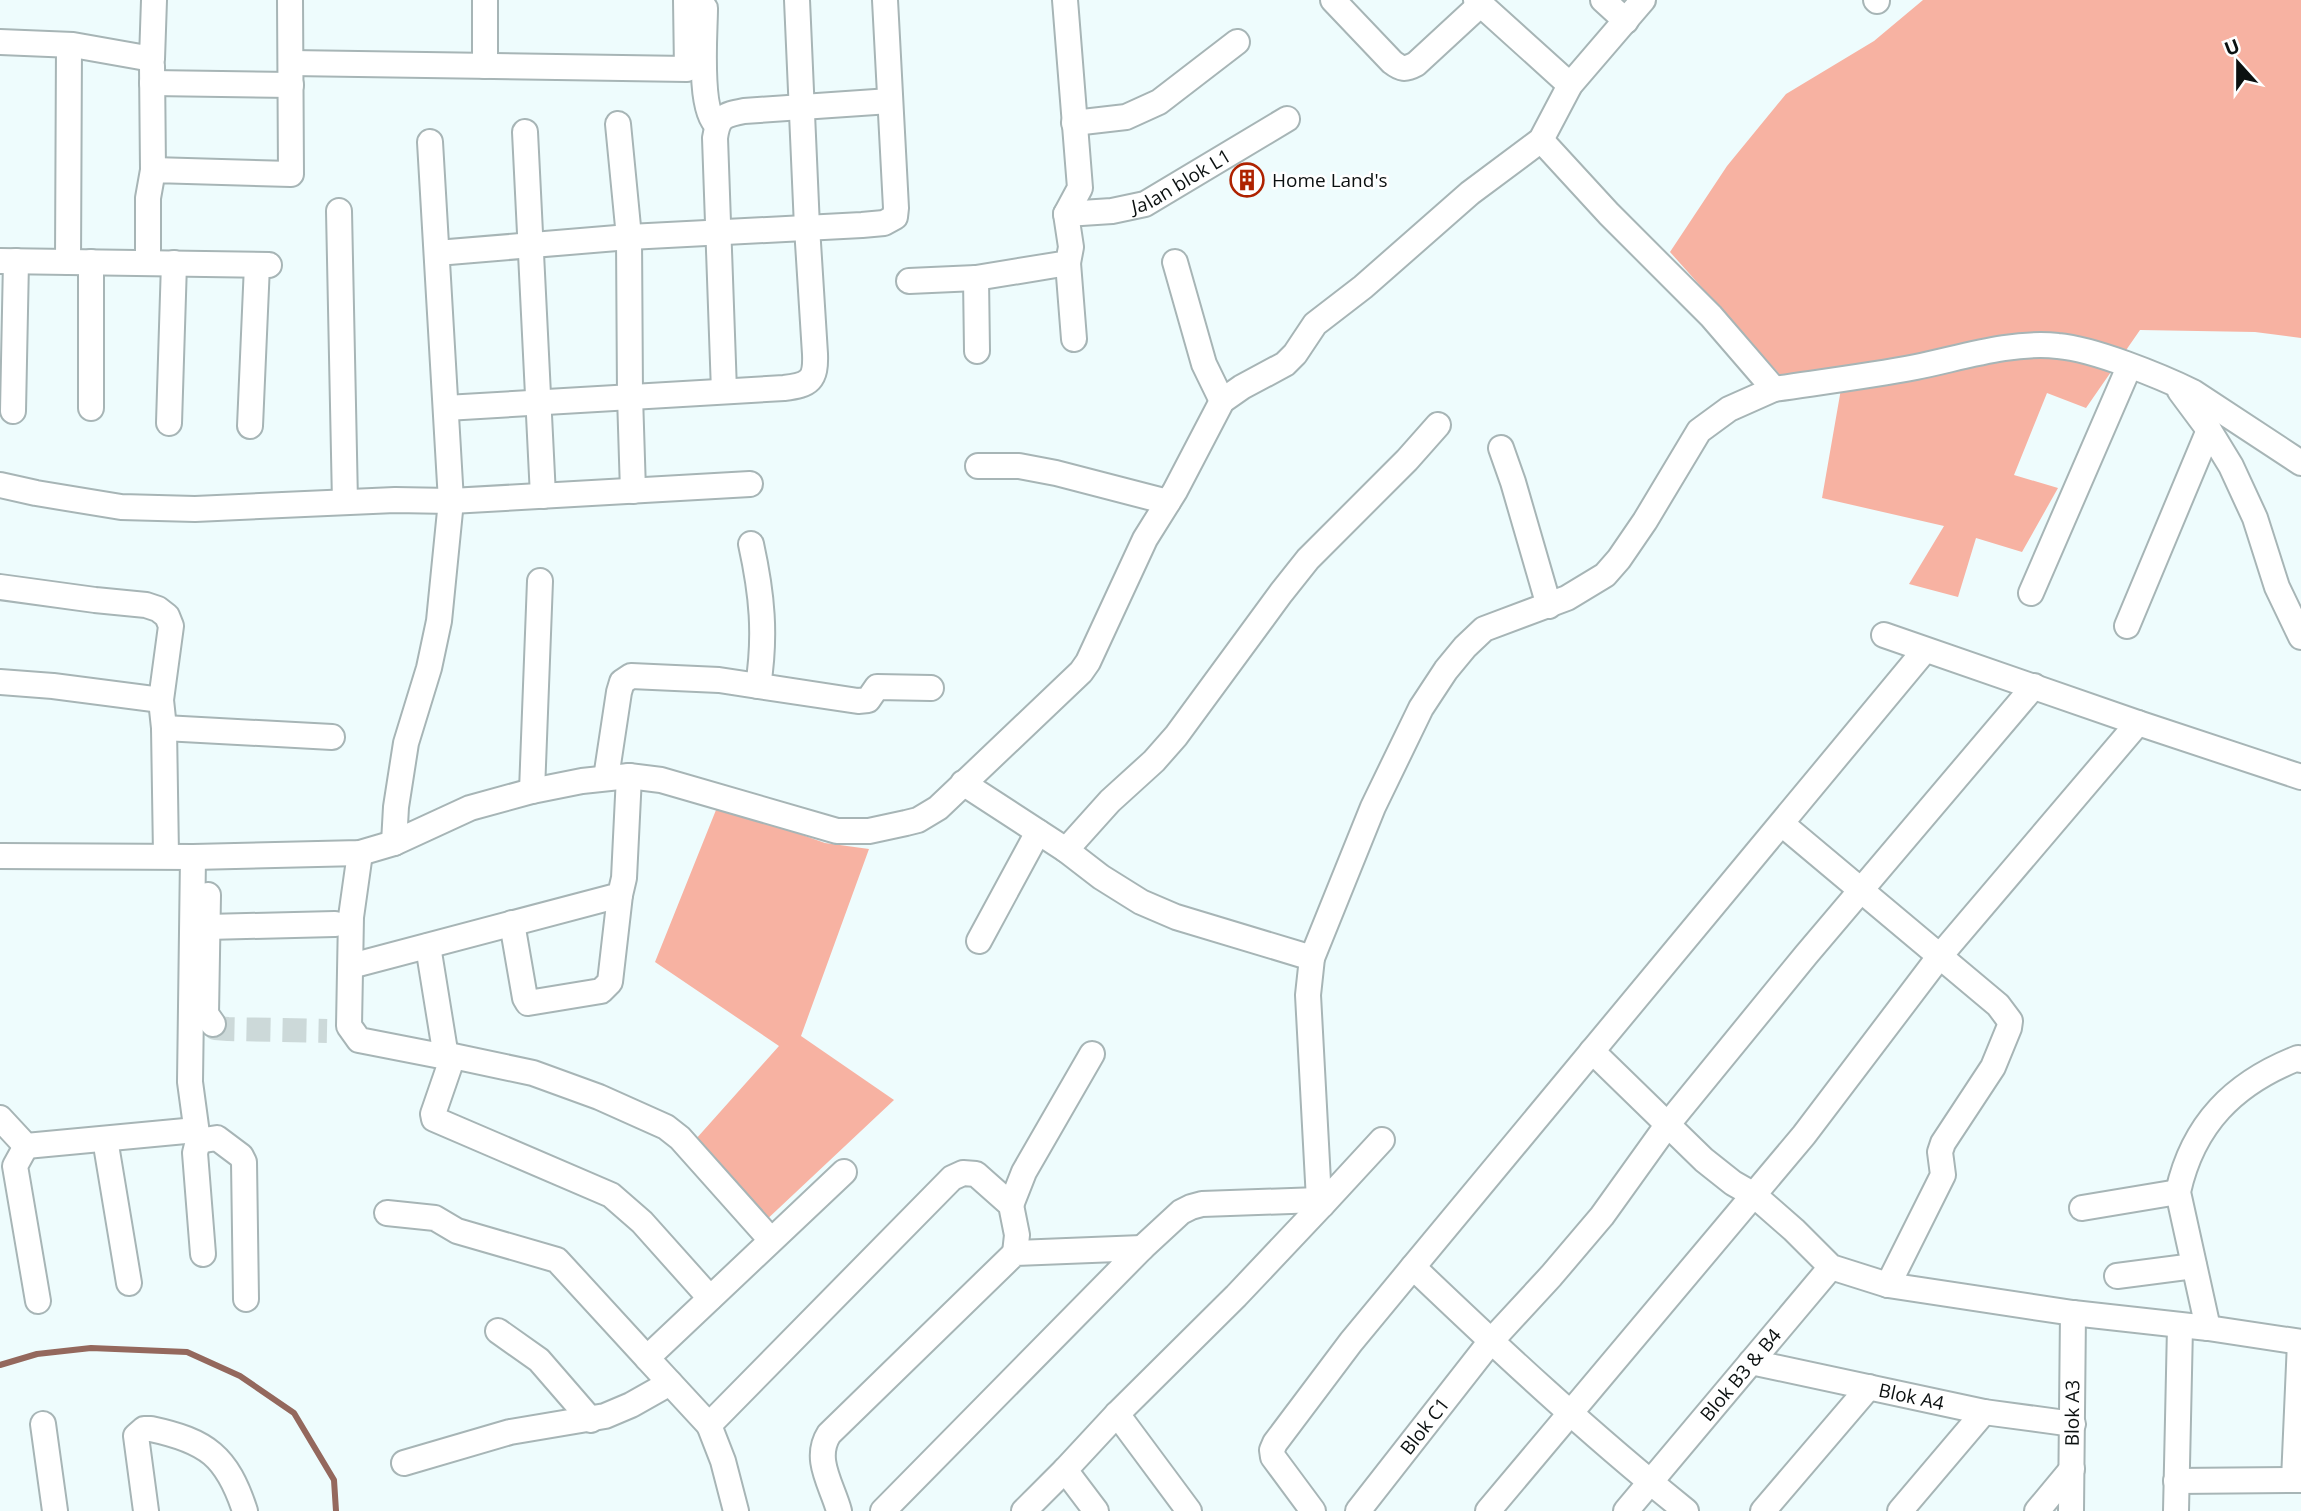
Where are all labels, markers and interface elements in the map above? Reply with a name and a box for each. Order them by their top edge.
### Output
north arrow [2203,28,2273,98]
text: U [2221,32,2243,62]
street label: Jalan blok L1 [1127,143,1236,220]
building icon: Home Land's [1228,161,1266,199]
place label: Home Land's [1272,167,1388,193]
street label: Blok B3 & B4 [1694,1323,1787,1427]
street label: Blok A4 [1876,1377,1947,1416]
street label: Blok A3 [2059,1380,2085,1446]
street label: Blok C1 [1394,1392,1455,1460]

